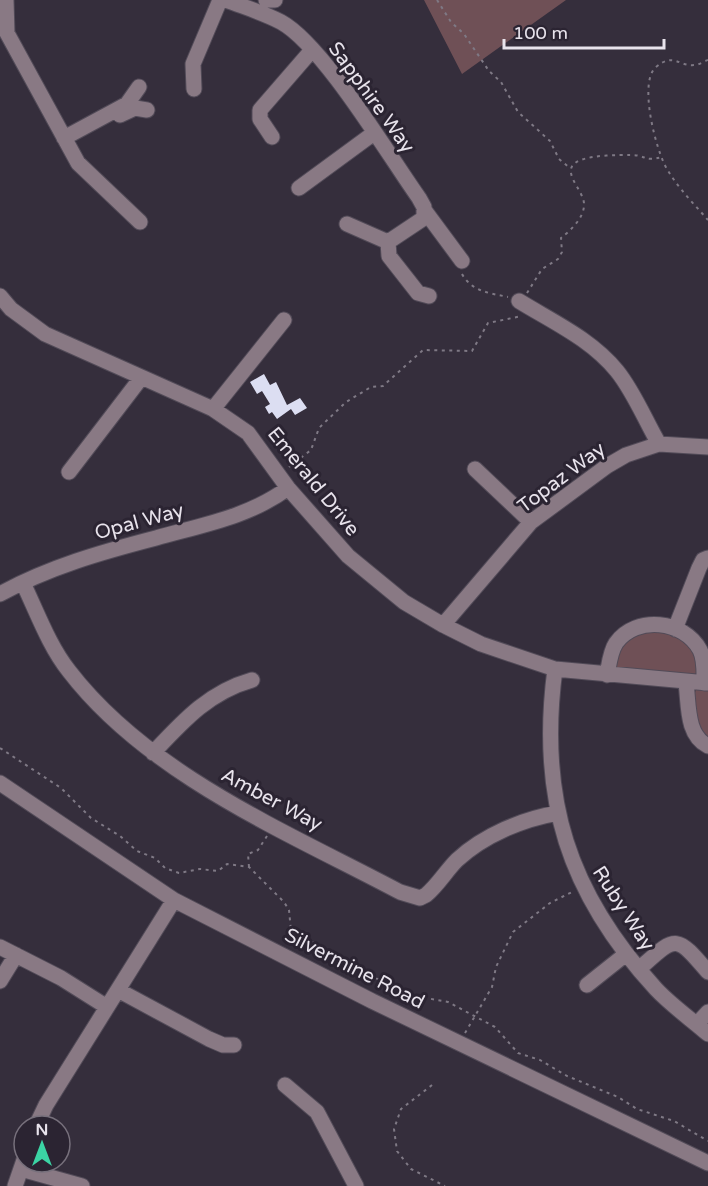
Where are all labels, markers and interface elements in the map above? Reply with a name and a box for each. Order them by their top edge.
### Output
scale bar [504,12,664,50]
text: 100 m [513,22,568,44]
street label: Sapphire Way [323,38,420,158]
street label: Emerald Drive [262,422,364,541]
street label: Topaz Way [513,437,610,518]
street label: Opal Way [92,498,187,545]
street label: Amber Way [217,763,326,837]
street label: Ruby Way [587,862,660,956]
street label: Silvermine Road [281,923,429,1015]
north arrow [12,1114,72,1174]
text: N [36,1120,48,1140]

